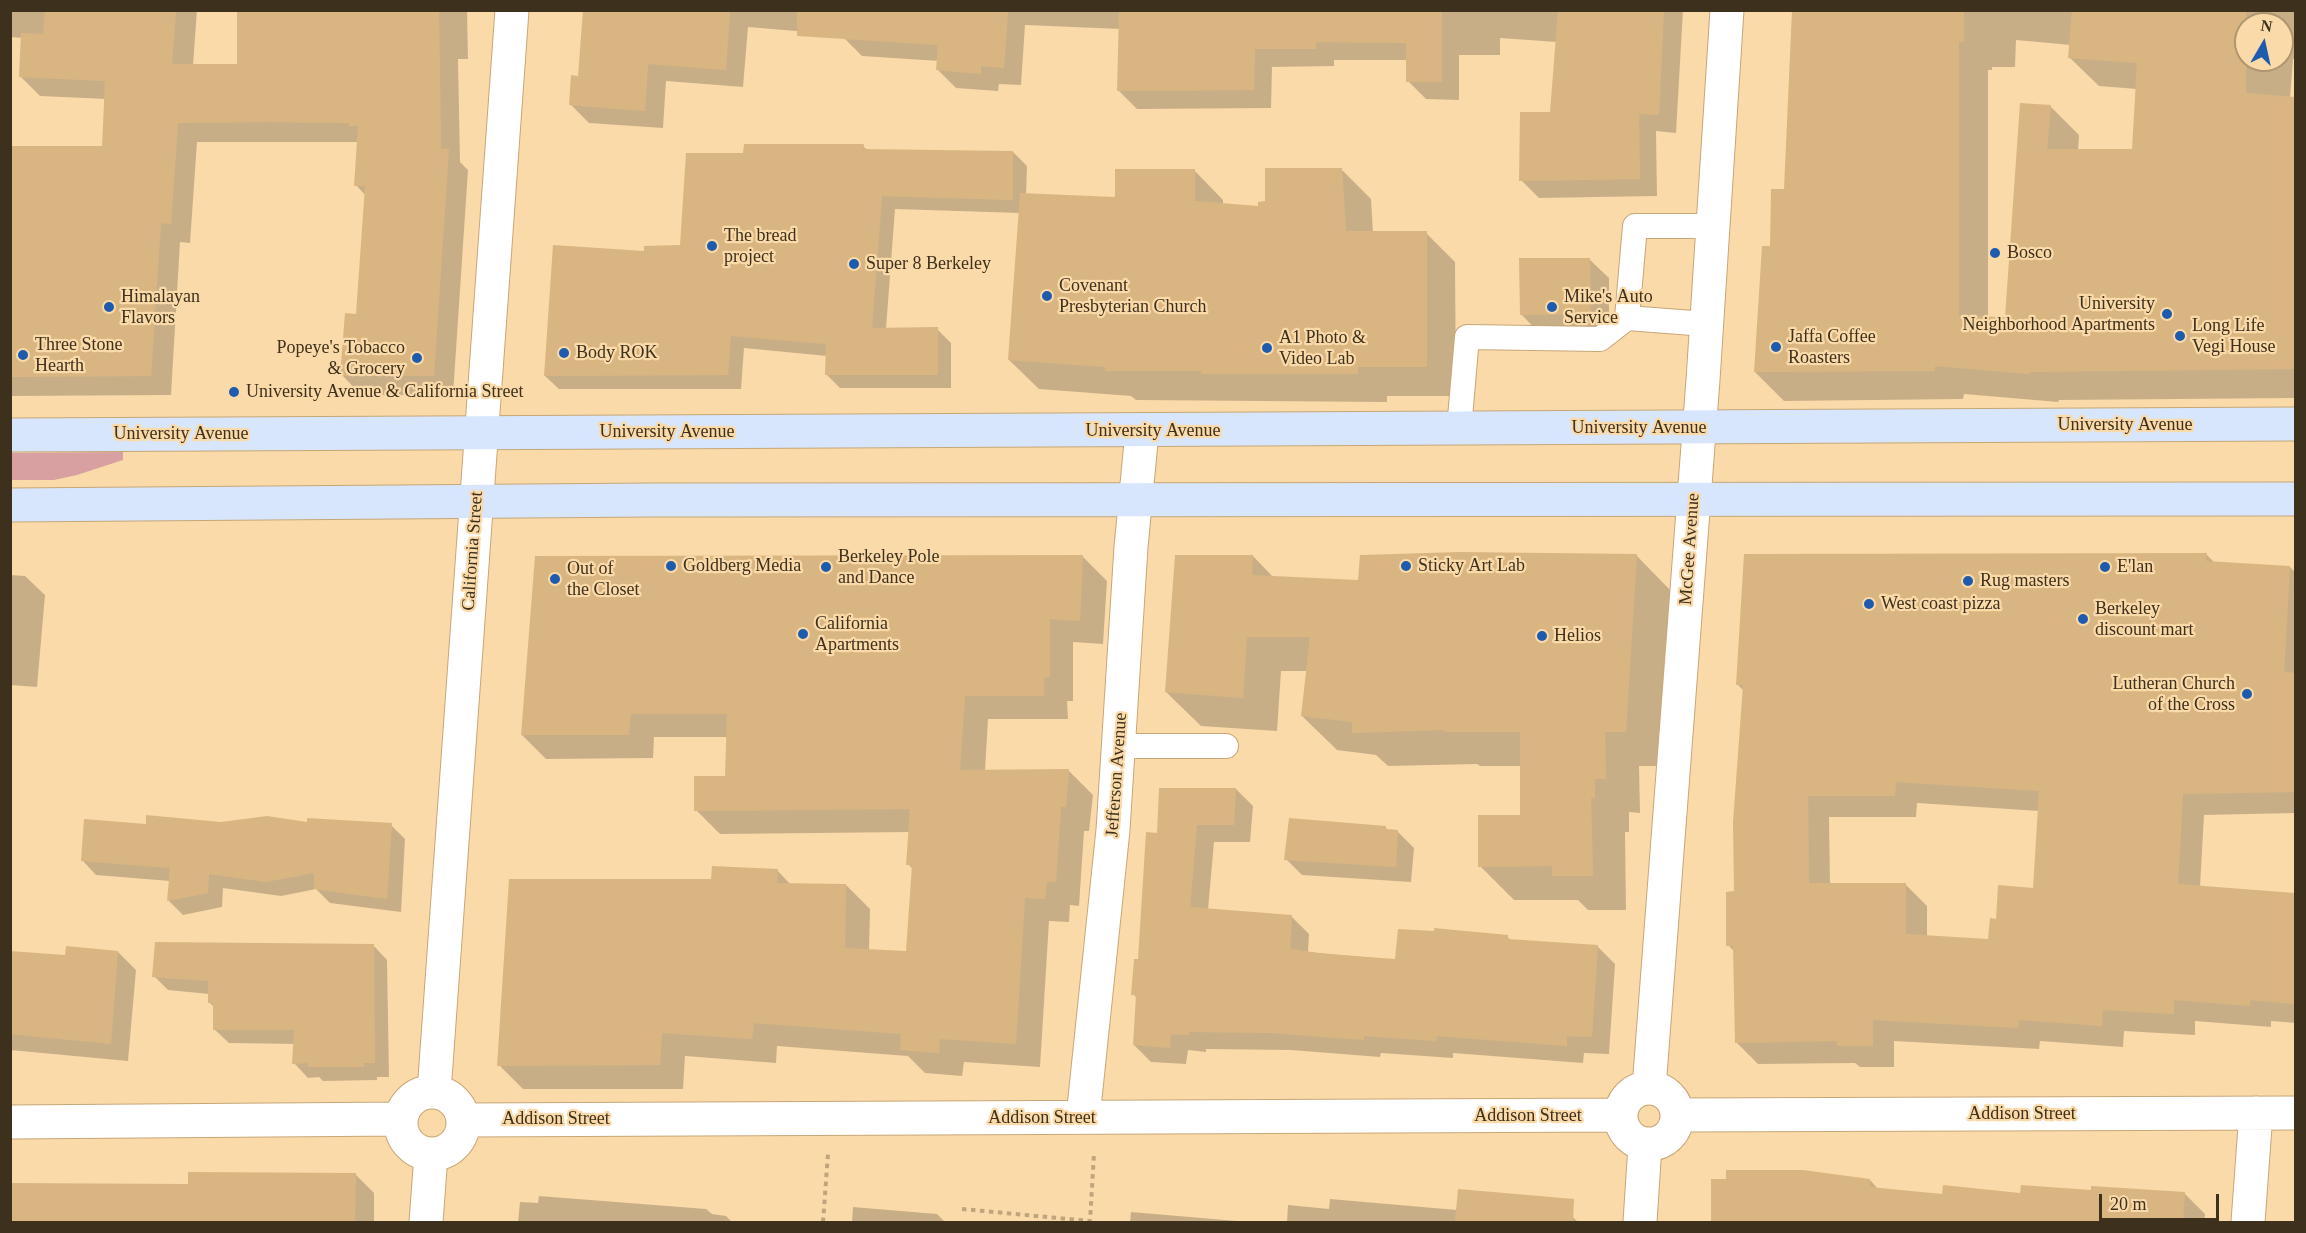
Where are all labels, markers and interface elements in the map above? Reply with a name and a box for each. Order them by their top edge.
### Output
north arrow [2234,12,2294,72]
text: N [2260,16,2274,35]
place label: The bread project [724,225,796,268]
marker: The bread project [705,239,719,253]
place label: Bosco [2007,242,2052,264]
marker: Bosco [1988,246,2002,260]
place label: Super 8 Berkeley [866,253,991,275]
marker: Super 8 Berkeley [847,257,861,271]
place label: Covenant Presbyterian Church [1059,275,1206,318]
place label: Himalayan Flavors [121,286,200,328]
place label: Mike's Auto Service [1564,286,1653,328]
marker: Covenant Presbyterian Church [1040,289,1054,303]
place label: University Neighborhood Apartments [1963,293,2155,336]
marker: Himalayan Flavors [102,300,116,314]
marker: Mike's Auto Service [1545,300,1559,314]
marker: University Neighborhood Apartments [2160,307,2174,321]
place label: Long Life Vegi House [2192,315,2275,358]
place label: Jaffa Coffee Roasters [1788,326,1876,368]
place label: A1 Photo & Video Lab [1279,327,1366,370]
marker: Long Life Vegi House [2173,329,2187,343]
place label: Three Stone Hearth [35,334,122,376]
place label: Popeye's Tobacco & Grocery [277,337,405,380]
marker: Jaffa Coffee Roasters [1769,340,1783,354]
marker: A1 Photo & Video Lab [1260,341,1274,355]
place label: Body ROK [576,342,658,364]
marker: Body ROK [557,346,571,360]
marker: Three Stone Hearth [16,348,30,362]
marker: Popeye's Tobacco & Grocery [410,351,424,365]
place label: University Avenue & California Street [246,381,524,403]
marker: University Avenue & California Street [227,385,241,399]
street label: University Avenue [2057,414,2193,436]
street label: University Avenue [1571,417,1707,439]
street label: University Avenue [1085,420,1221,442]
street label: University Avenue [599,421,735,443]
street label: University Avenue [113,423,249,445]
street label: California Street [458,491,488,611]
street label: McGee Avenue [1675,492,1705,606]
place label: Berkeley Pole and Dance [838,546,939,588]
place label: Goldberg Media [683,555,801,577]
place label: Sticky Art Lab [1418,555,1525,577]
place label: E'lan [2117,556,2153,578]
place label: Out of the Closet [567,558,639,600]
marker: Goldberg Media [664,559,678,573]
marker: Sticky Art Lab [1399,559,1413,573]
marker: Berkeley Pole and Dance [819,560,833,574]
marker: E'lan [2098,560,2112,574]
place label: Rug masters [1980,570,2069,592]
marker: Out of the Closet [548,572,562,586]
marker: Rug masters [1961,574,1975,588]
place label: West coast pizza [1881,593,2000,615]
marker: West coast pizza [1862,597,1876,611]
place label: Berkeley discount mart [2095,598,2193,640]
marker: Berkeley discount mart [2076,612,2090,626]
place label: California Apartments [815,613,899,656]
place label: Helios [1554,625,1601,647]
marker: California Apartments [796,627,810,641]
marker: Helios [1535,629,1549,643]
place label: Lutheran Church of the Cross [2113,673,2235,716]
marker: Lutheran Church of the Cross [2240,687,2254,701]
street label: Jefferson Avenue [1102,712,1132,838]
street label: Addison Street [1968,1103,2076,1125]
street label: Addison Street [1474,1105,1582,1127]
street label: Addison Street [988,1107,1096,1129]
street label: Addison Street [502,1108,610,1130]
scale bar [2102,1182,2222,1220]
text: 20 m [2110,1194,2147,1214]

